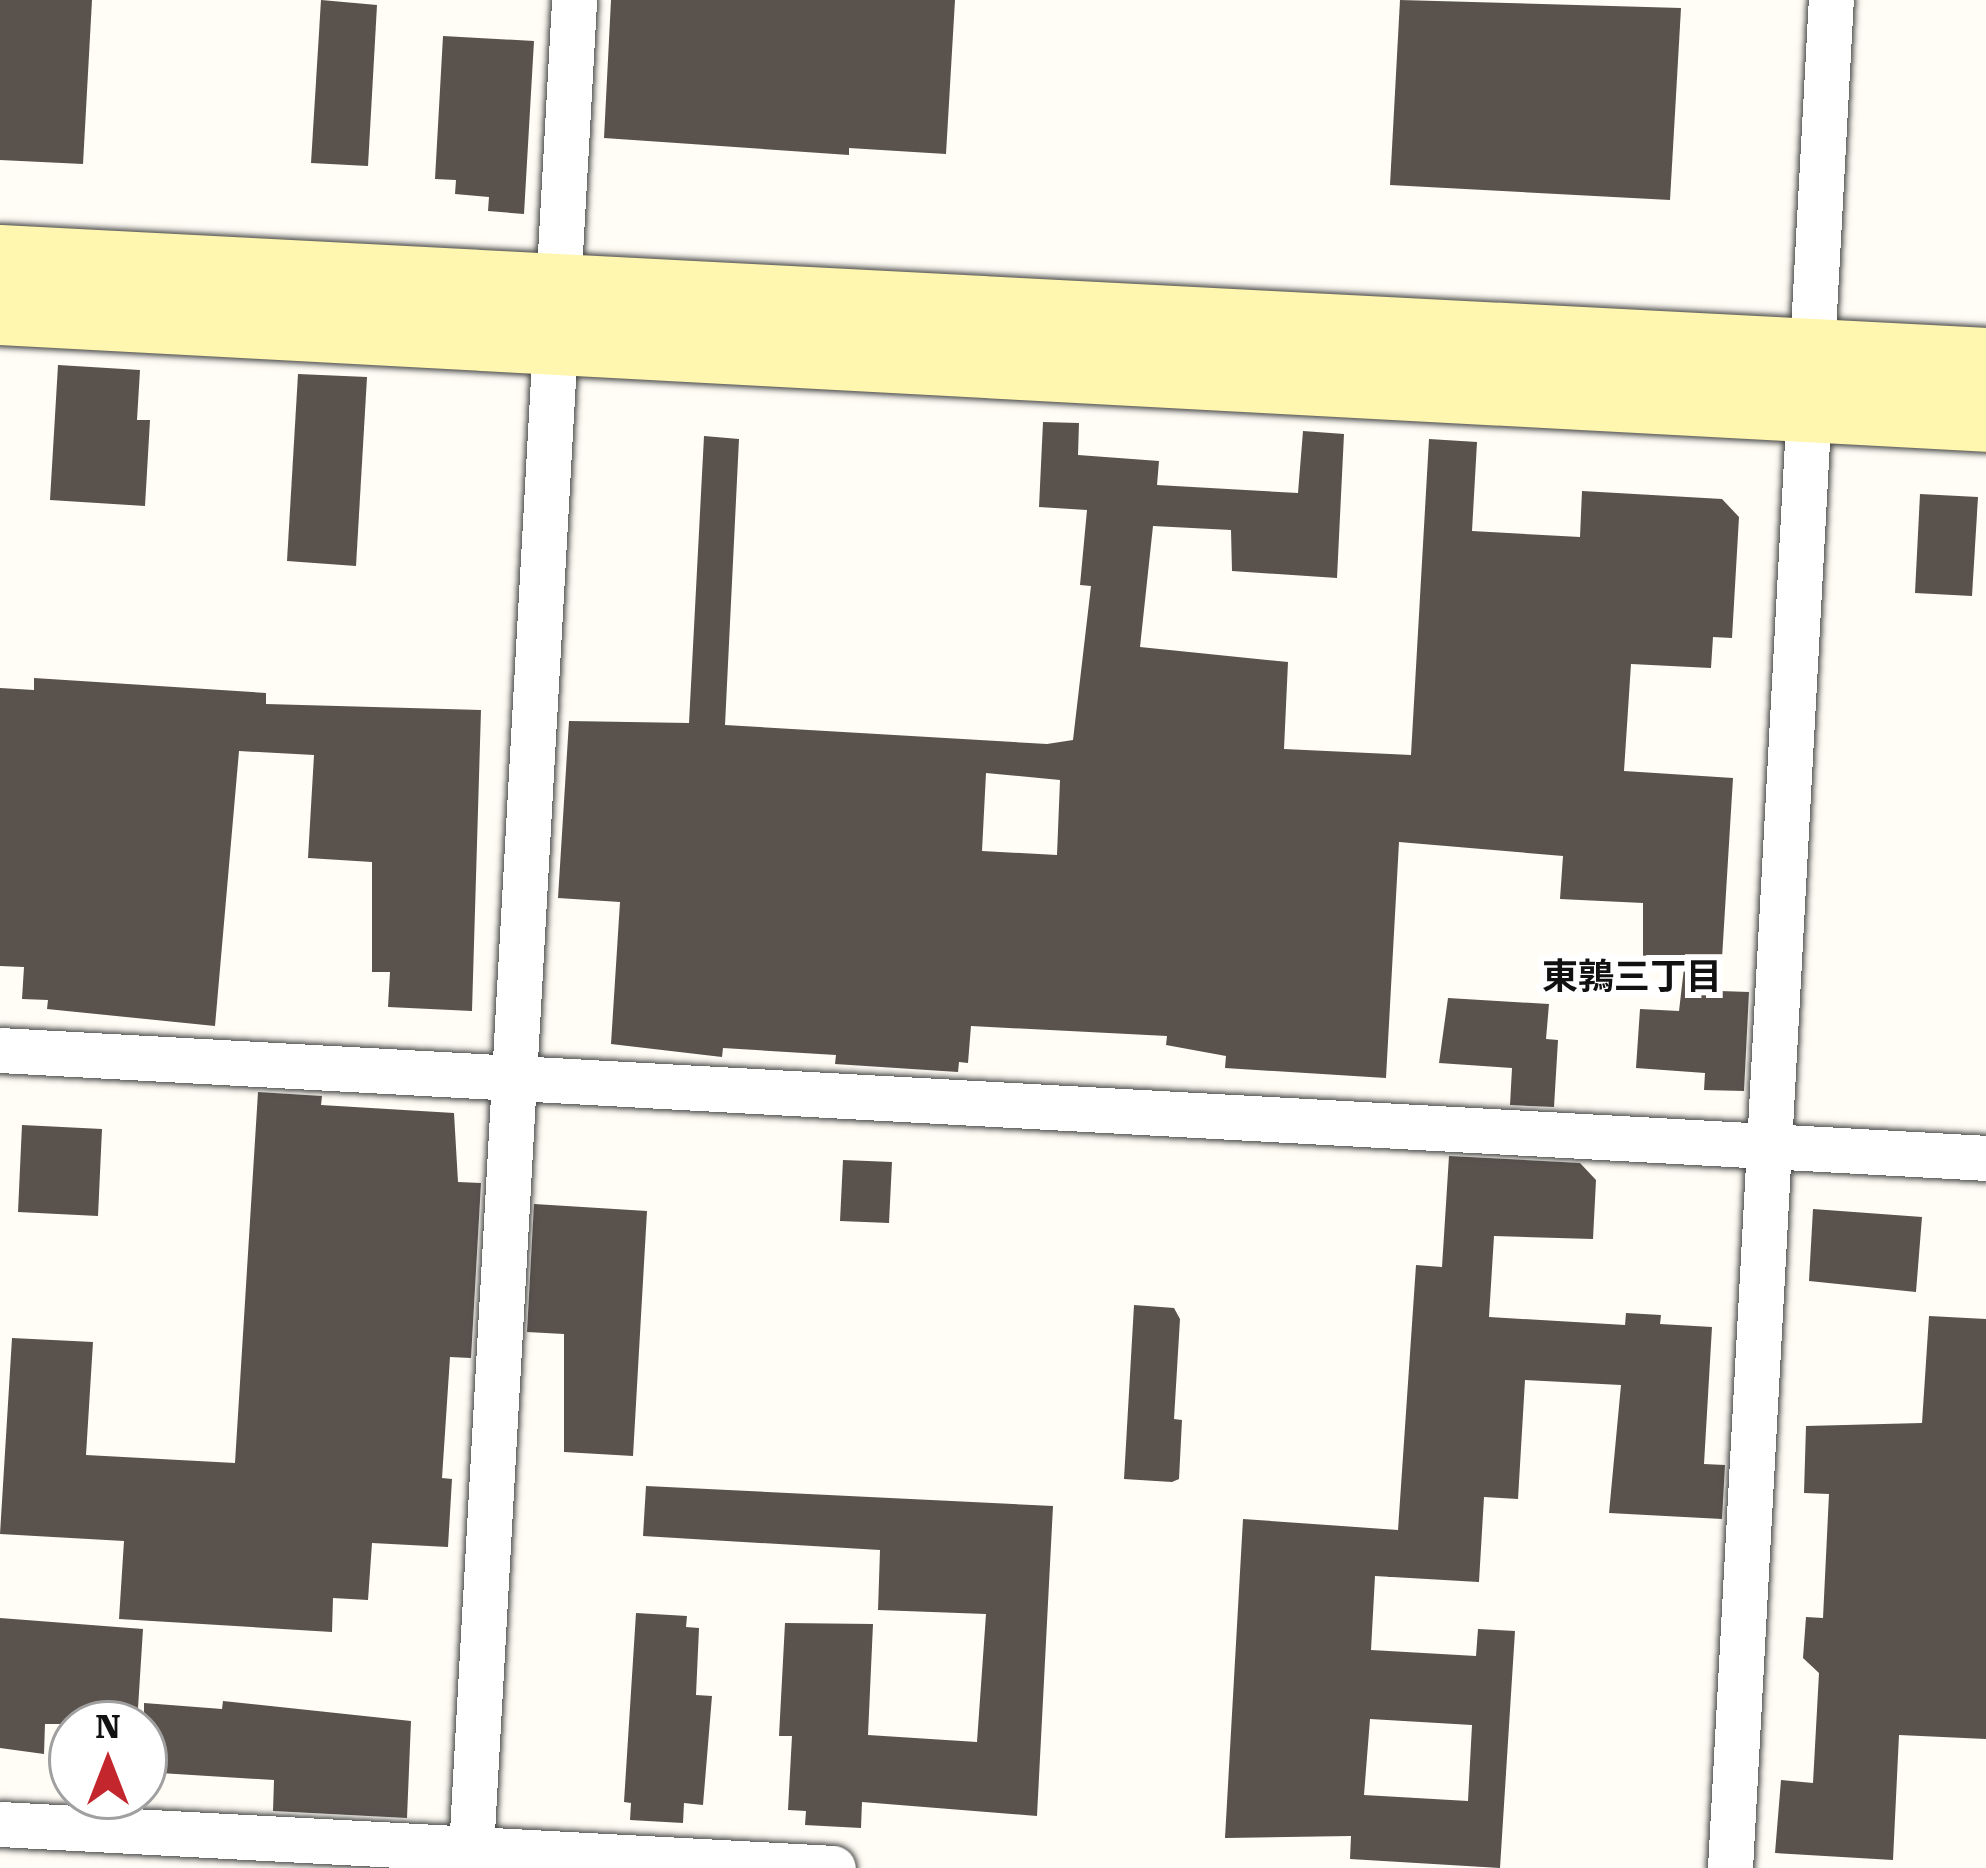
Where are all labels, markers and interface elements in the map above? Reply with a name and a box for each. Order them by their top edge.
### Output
district label: 東鶉三丁目 [1542,956,1722,1000]
north arrow [48,1700,168,1820]
text: N [95,1707,121,1746]

